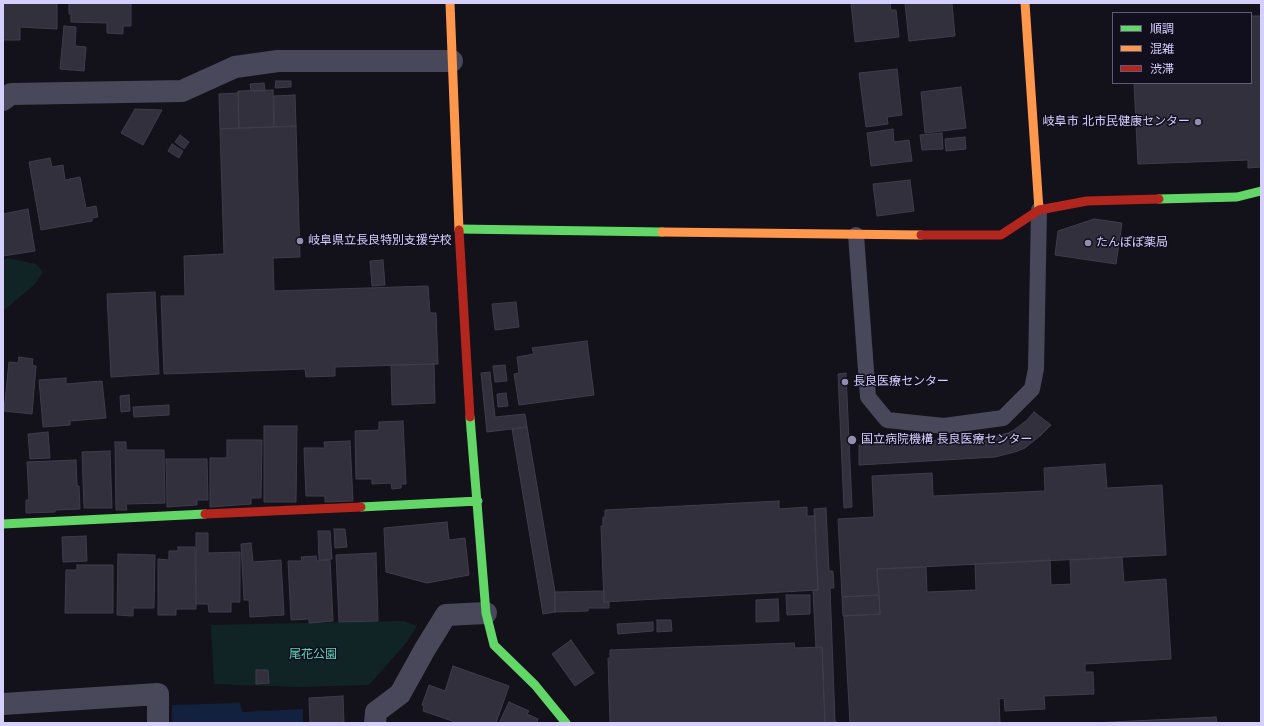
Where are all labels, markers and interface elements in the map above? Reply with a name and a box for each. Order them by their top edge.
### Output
legend [1112,12,1252,84]
text: 順調 [1150,20,1174,38]
text: 混雑 [1150,40,1174,58]
text: 渋滞 [1150,60,1174,78]
place label: 岐阜市 北市民健康センター [1042,115,1190,129]
marker: 岐阜市 北市民健康センター [1193,117,1203,127]
place label: 岐阜県立長良特別支援学校 [308,234,452,248]
marker: 岐阜県立長良特別支援学校 [295,236,305,246]
place label: たんぽぽ薬局 [1096,236,1168,250]
marker: たんぽぽ薬局 [1083,238,1093,248]
place label: 長良医療センター [853,375,949,389]
marker: 長良医療センター [840,377,850,387]
place label: 国立病院機構 長良医療センター [861,433,1033,447]
marker: 国立病院機構 長良医療センター [846,434,858,446]
park label: 尾花公園 [289,648,337,662]

